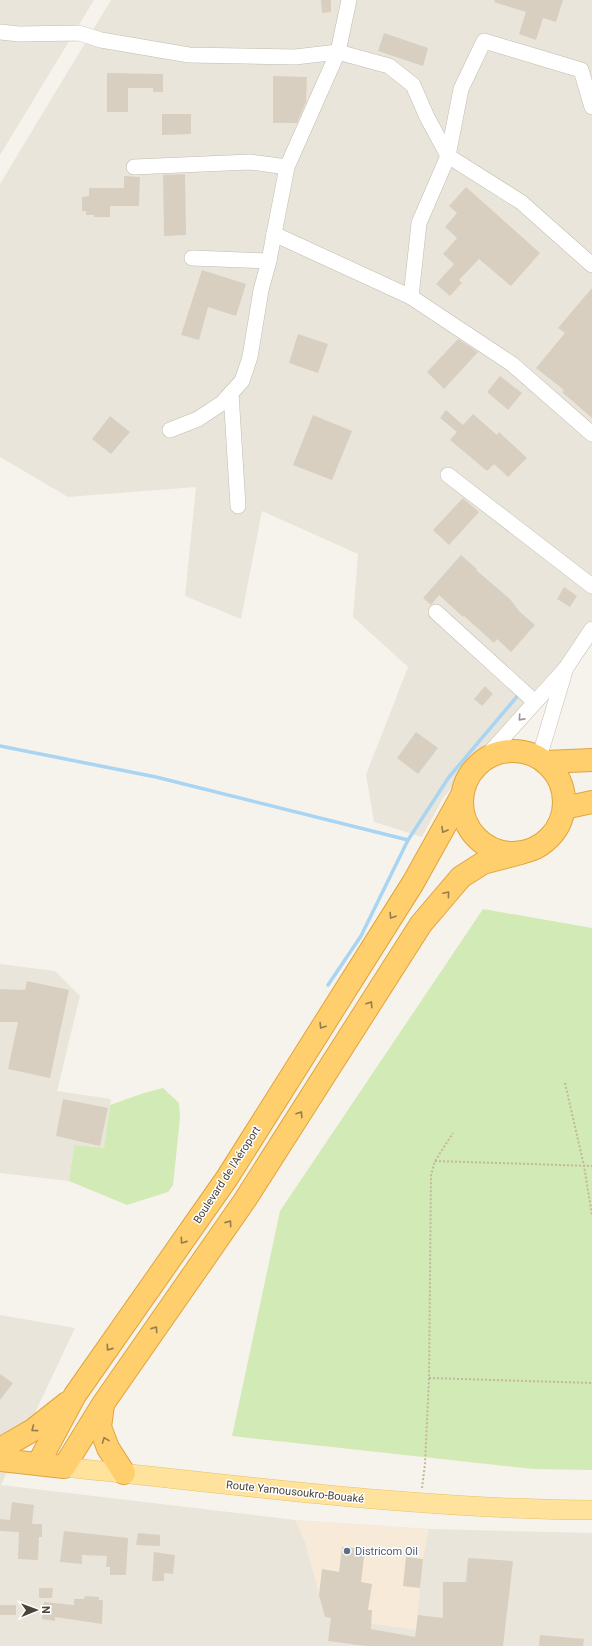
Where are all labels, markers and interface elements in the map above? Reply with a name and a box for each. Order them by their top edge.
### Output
one-way arrow [518,713,525,721]
one-way arrow [441,826,448,833]
one-way arrow [442,892,449,899]
one-way arrow [389,912,396,919]
one-way arrow [365,1001,373,1008]
one-way arrow [320,1022,327,1029]
one-way arrow [295,1111,303,1118]
street label: Boulevard de l'Aéroport [191,1124,263,1226]
one-way arrow [224,1220,231,1227]
one-way arrow [180,1237,188,1244]
one-way arrow [150,1327,157,1334]
one-way arrow [107,1343,114,1350]
one-way arrow [32,1424,39,1431]
one-way arrow [102,1437,110,1444]
street label: Route Yamousoukro-Bouaké [225,1478,365,1506]
place label: Districom Oil [355,1545,418,1558]
marker: Districom Oil [342,1546,352,1556]
north arrow [16,1590,56,1630]
text: N [39,1606,52,1614]

